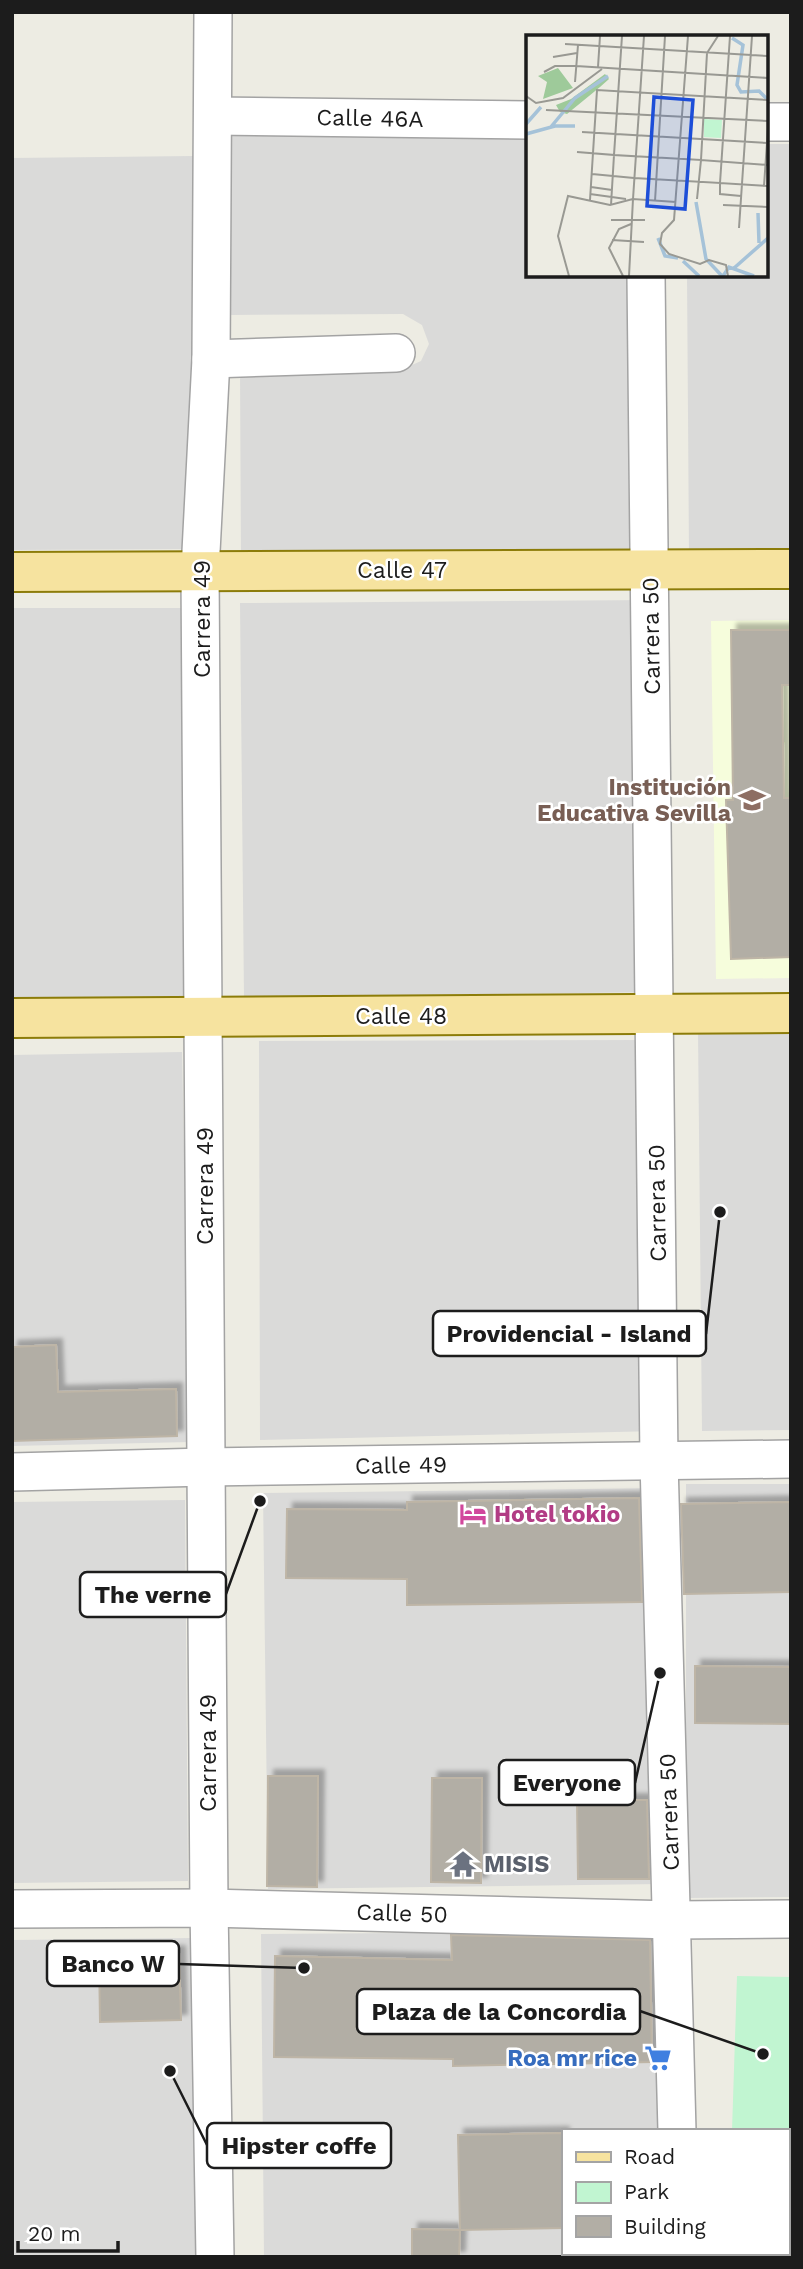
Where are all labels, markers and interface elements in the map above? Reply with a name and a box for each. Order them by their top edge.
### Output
inset map [526,35,768,276]
street label: Calle 46A [316,104,424,133]
street label: Calle 47 [357,557,447,584]
street label: Carrera 49 [189,560,216,678]
street label: Carrera 50 [637,577,666,695]
place label: Institución Educativa Sevilla [537,774,732,827]
school or university icon: Institución Educativa Sevilla [737,785,767,815]
street label: Calle 48 [355,1003,447,1030]
street label: Carrera 49 [192,1127,219,1245]
street label: Carrera 50 [643,1144,672,1262]
callout: Providencial - Island [433,1311,706,1356]
text: Providencial - Island [446,1320,692,1348]
street label: Calle 49 [355,1451,447,1480]
hotel icon: Hotel tokio [458,1499,488,1529]
place label: Hotel tokio [494,1501,620,1528]
callout: The verne [80,1572,226,1617]
text: The verne [95,1581,212,1609]
street label: Carrera 49 [195,1694,222,1812]
street label: Carrera 50 [654,1753,685,1871]
callout: Everyone [499,1760,635,1805]
text: Everyone [513,1769,621,1797]
temple icon: MISIS [448,1849,478,1879]
place label: MISIS [484,1851,549,1878]
street label: Calle 50 [356,1898,448,1929]
callout: Banco W [47,1941,179,1986]
text: Banco W [61,1950,165,1978]
callout: Plaza de la Concordia [357,1989,640,2034]
text: Plaza de la Concordia [372,1998,627,2026]
supermarket icon: Roa mr rice [643,2043,673,2073]
place label: Roa mr rice [507,2045,637,2072]
callout: Hipster coffe [207,2123,391,2168]
legend [562,2129,789,2255]
text: Hipster coffe [221,2132,377,2160]
text: Road [624,2144,675,2169]
text: Park [624,2179,669,2204]
scale bar [18,2210,117,2254]
text: Building [624,2214,706,2239]
text: 20 m [28,2221,80,2246]

